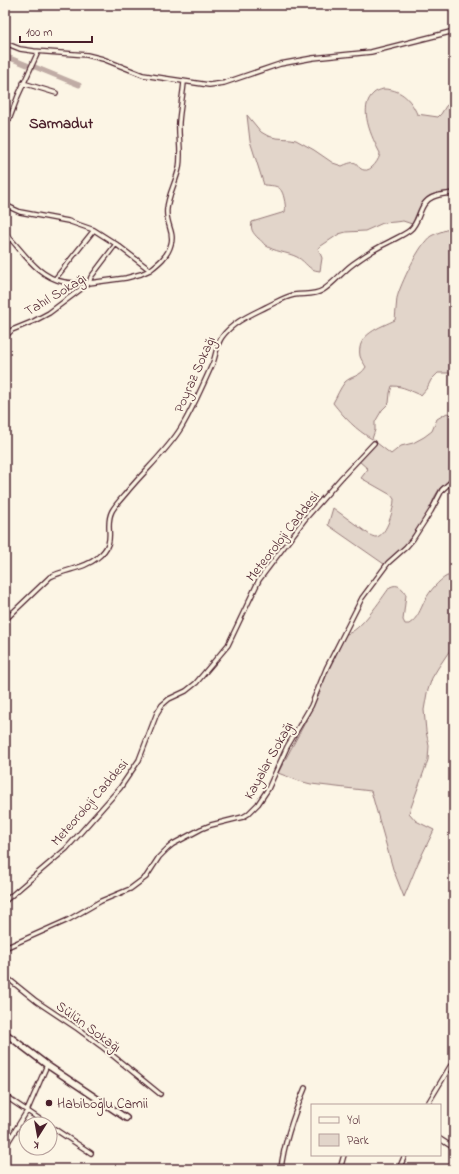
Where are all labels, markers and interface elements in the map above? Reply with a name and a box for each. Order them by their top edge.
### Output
scale bar [20,18,92,44]
text: 100 m [26,24,53,42]
district label: Sarmadut [29,113,94,135]
street label: Tahıl Sokağı [21,269,91,323]
street label: Poyraz Sokağı [169,333,223,417]
street label: Meteoroloji Caddesi [241,487,325,586]
street label: Kayalar Sokağı [239,718,300,804]
street label: Meteoroloji Caddesi [46,755,134,851]
street label: Sülün Sokağı [51,996,125,1059]
place label: Habiboğlu Camii [57,1094,148,1116]
marker: Habiboğlu Camii [44,1098,54,1108]
legend [311,1104,441,1156]
text: Yol [347,1112,360,1130]
north arrow [18,1116,58,1156]
text: Park [347,1132,369,1150]
text: K [31,1136,40,1153]

